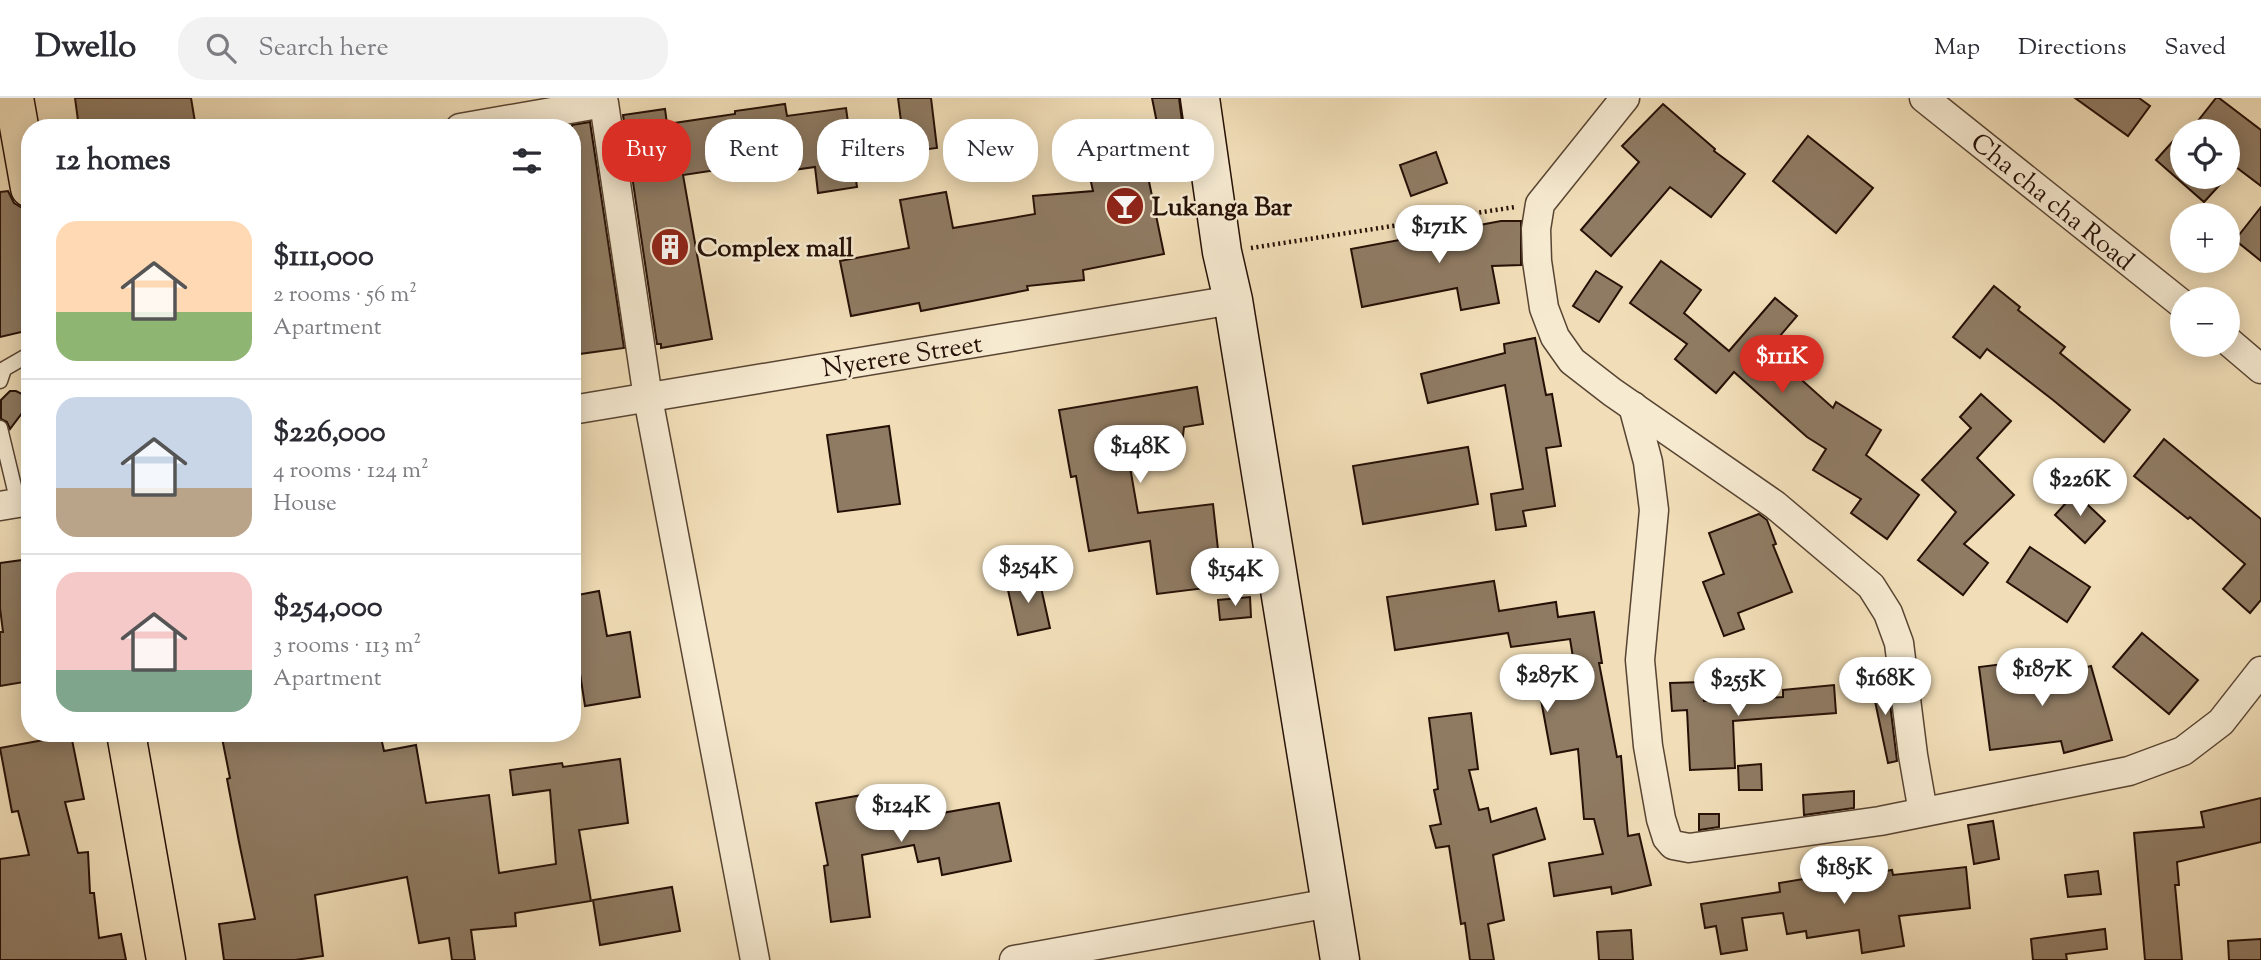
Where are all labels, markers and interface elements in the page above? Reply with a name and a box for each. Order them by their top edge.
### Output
search box [178,17,668,80]
text: Dwello [35,24,136,72]
icon: search [202,29,240,67]
text: Search here [258,30,389,67]
text: Map [1934,31,1980,65]
text: Directions [2018,31,2126,65]
text: Saved [2164,31,2226,65]
chip: Buy [602,119,691,182]
chip: Rent [705,119,803,182]
chip: Filters [817,119,929,182]
chip: New [943,119,1038,182]
chip: Apartment [1052,119,1214,182]
map controls [2170,119,2240,357]
button: locate [2170,119,2240,189]
street label: Cha cha cha Road [1962,125,2141,281]
text: 12 homes [56,140,171,183]
icon: filters [508,142,546,180]
bar icon: Lukanga Bar [1104,185,1146,227]
place label: Lukanga Bar [1152,190,1292,227]
button: + [2170,203,2240,273]
pin: $171K [1390,206,1488,265]
text: $171K [1411,211,1467,244]
building icon: Complex mall [649,226,691,268]
place label: Complex mall [697,231,854,268]
text: $111,000 [273,236,374,279]
icon: home [112,249,196,333]
text: 2 rooms · 56 m² [273,279,417,312]
button: − [2170,287,2240,357]
text: Apartment [273,312,382,345]
street label: Nyerere Street [820,327,985,388]
pin: $111K [1733,336,1831,395]
text: $111K [1756,341,1808,374]
text: $226,000 [273,412,386,455]
icon: home [112,425,196,509]
pin: $148K [1091,426,1189,485]
text: $148K [1110,431,1170,464]
text: 4 rooms · 124 m² [273,455,429,488]
pin: $226K [2031,458,2129,518]
text: $226K [2049,464,2111,497]
text: House [273,488,337,521]
pin: $254K [979,546,1077,605]
pin: $154K [1186,548,1284,608]
text: $254K [998,551,1058,584]
text: $154K [1207,554,1263,587]
text: $254,000 [273,587,383,630]
icon: home [112,600,196,684]
text: 3 rooms · 113 m² [273,630,421,663]
pin: $187K [1993,648,2091,708]
pin: $287K [1498,654,1596,714]
text: $187K [2012,654,2072,687]
pin: $255K [1689,658,1787,718]
pin: $168K [1836,658,1934,717]
text: $287K [1516,660,1578,693]
text: Apartment [273,663,382,696]
text: $168K [1855,663,1915,696]
text: $255K [1710,664,1766,697]
pin: $124K [852,784,950,844]
text: $124K [871,790,931,823]
pin: $185K [1795,846,1893,906]
text: $185K [1816,852,1872,885]

